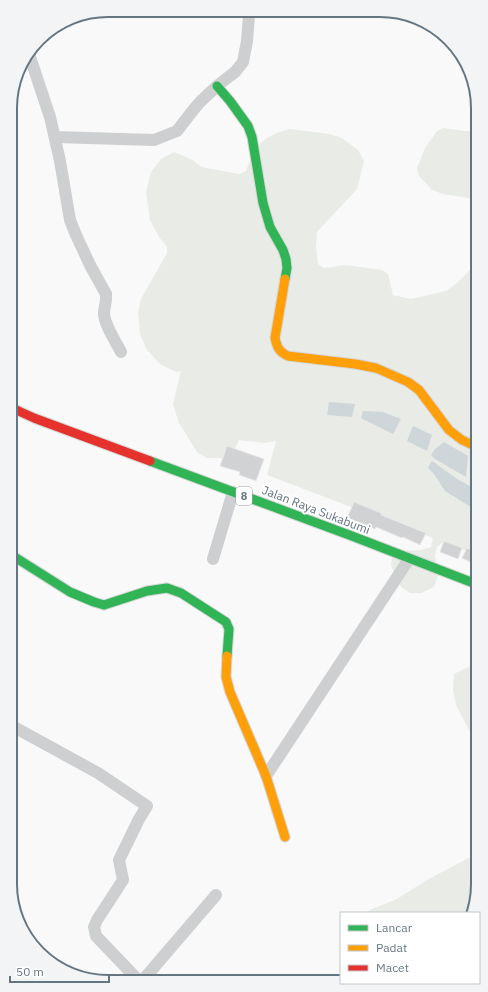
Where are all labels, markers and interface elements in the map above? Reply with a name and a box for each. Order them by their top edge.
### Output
street label: Jalan Raya Sukabumi [260,482,372,537]
road number: 8 [236,487,252,505]
legend [340,912,480,984]
text: Lancar [376,920,413,935]
text: Padat [376,940,407,955]
scale bar [10,958,109,984]
text: Macet [376,960,409,975]
text: 50 m [16,964,44,979]

